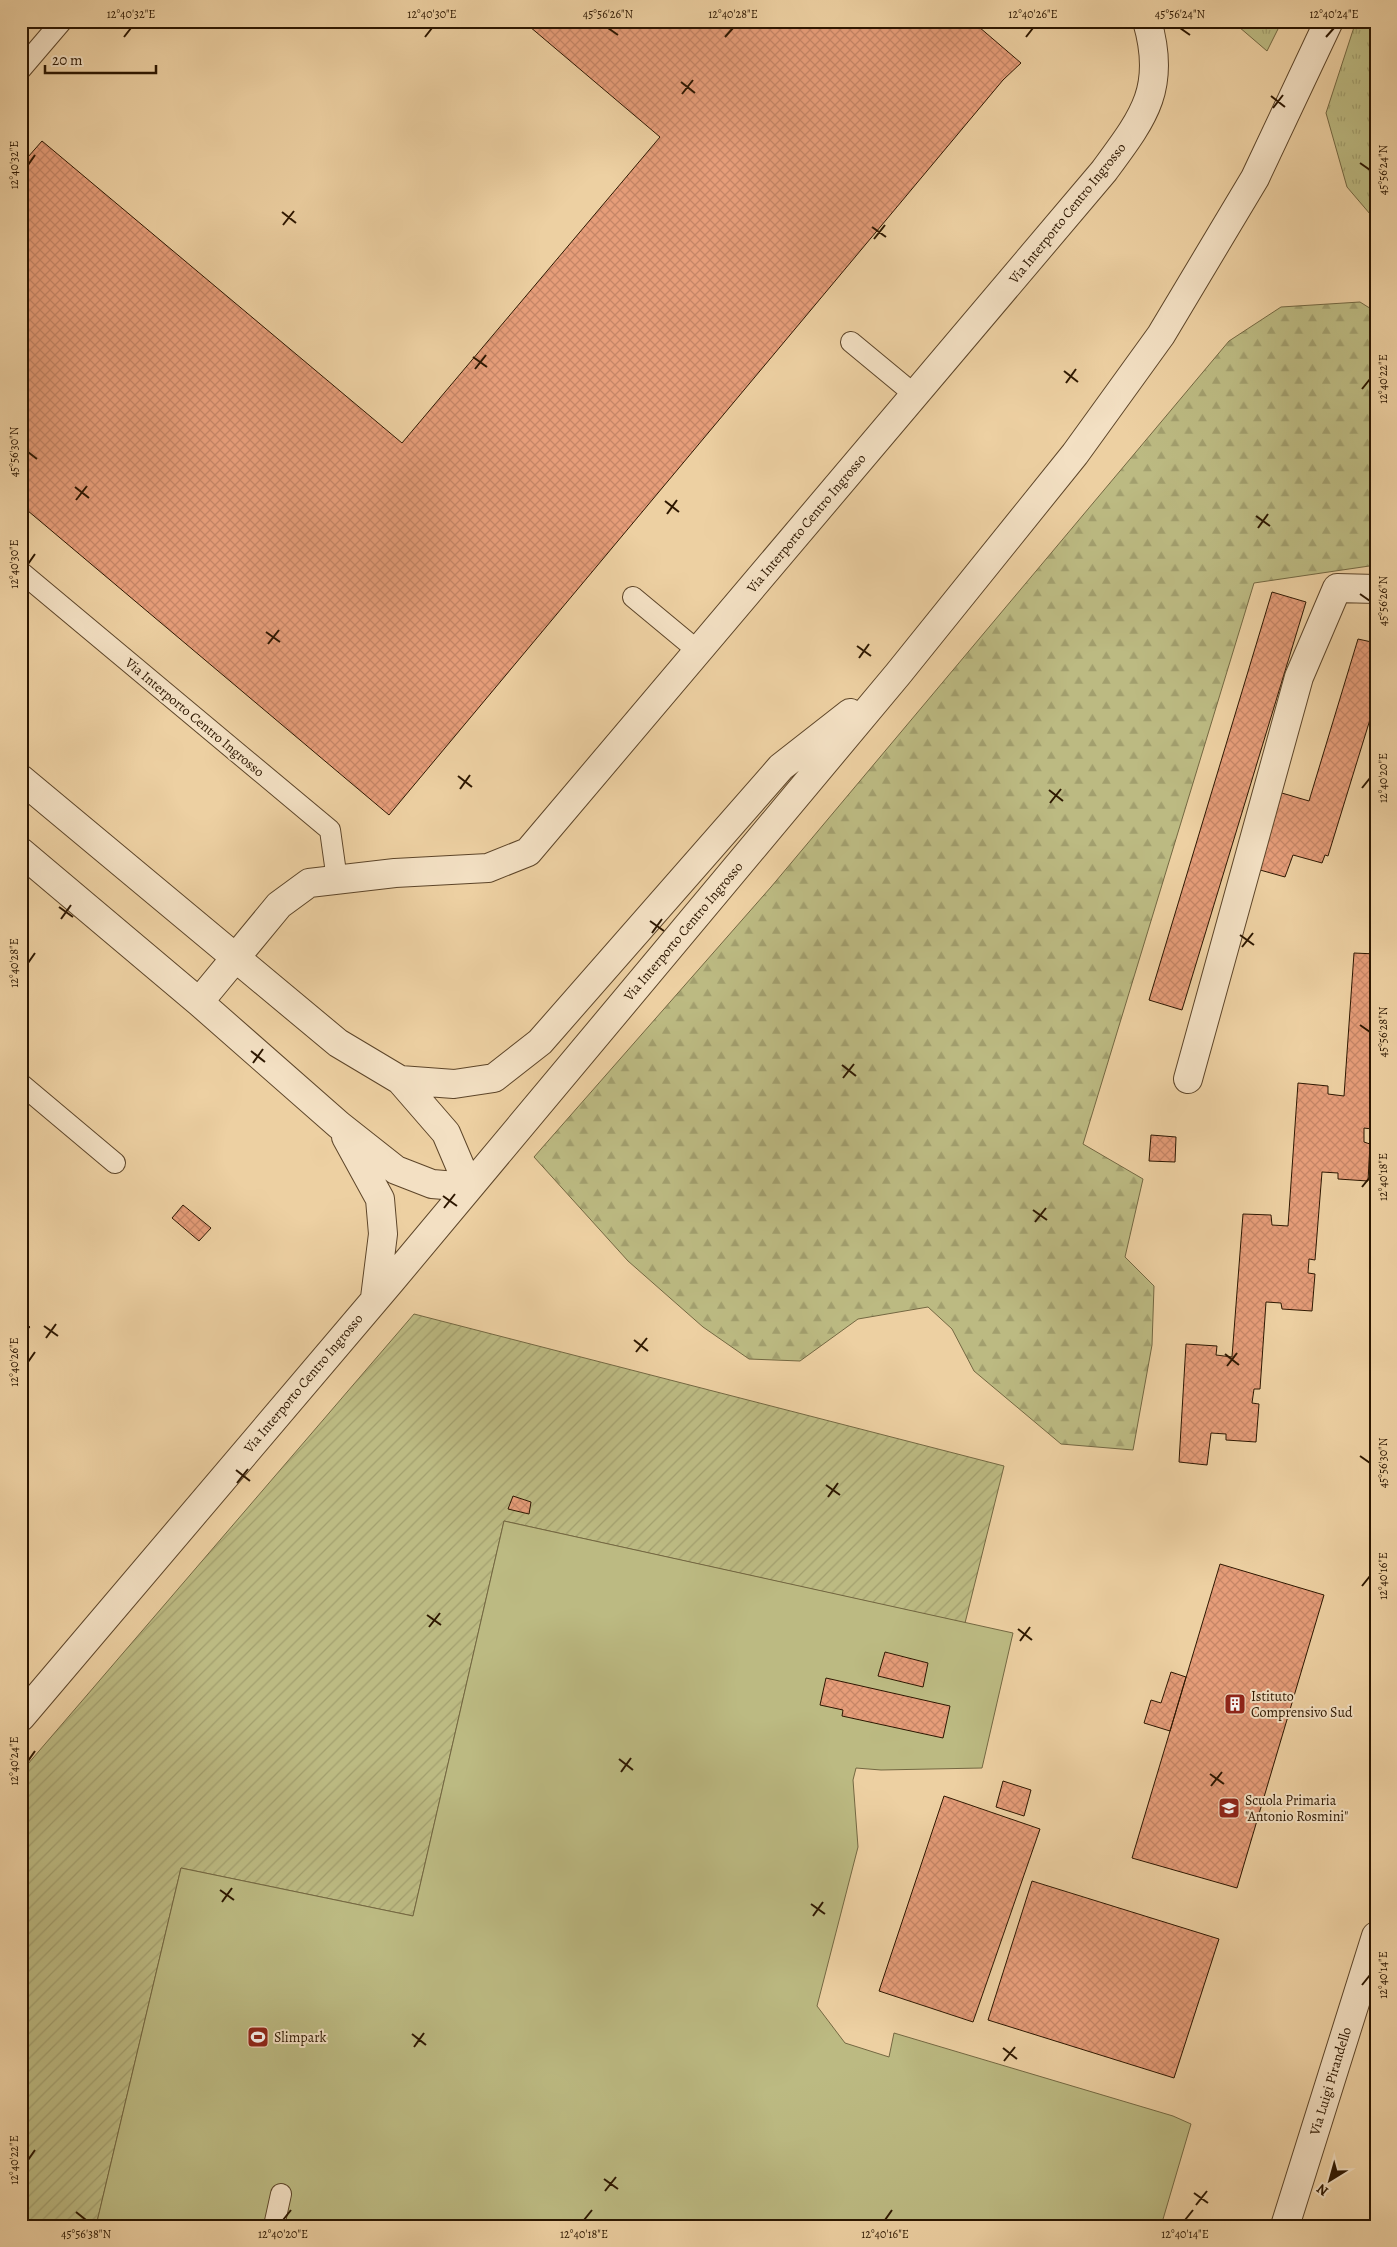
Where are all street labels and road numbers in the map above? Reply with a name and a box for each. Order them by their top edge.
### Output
street label: Via Interporto Centro Ingrosso [1004,139,1130,289]
street label: Via Interporto Centro Ingrosso [742,450,870,598]
street label: Via Interporto Centro Ingrosso [120,653,268,781]
street label: Via Interporto Centro Ingrosso [619,858,747,1006]
street label: Via Interporto Centro Ingrosso [239,1310,367,1458]
street label: Via Luigi Pirandello [1305,2025,1356,2138]

